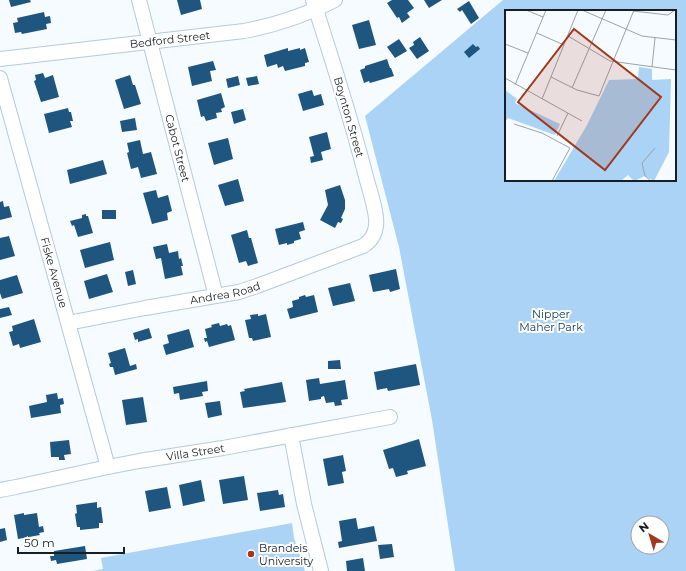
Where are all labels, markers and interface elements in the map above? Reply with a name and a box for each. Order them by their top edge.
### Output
inset map [505,10,676,181]
street label: Bedford Street [129,28,211,51]
street label: Boynton Street [331,75,367,159]
street label: Cabot Street [162,113,193,184]
street label: Fiske Avenue [38,236,71,310]
street label: Andrea Road [189,278,262,307]
park label: Nipper Maher Park [519,307,583,334]
street label: Villa Street [165,441,226,464]
north arrow [630,515,670,555]
text: N [636,519,652,535]
scale bar [18,529,124,555]
text: 50 m [24,535,55,550]
place label: Brandeis University [259,541,313,568]
marker: Brandeis University [246,549,256,559]

